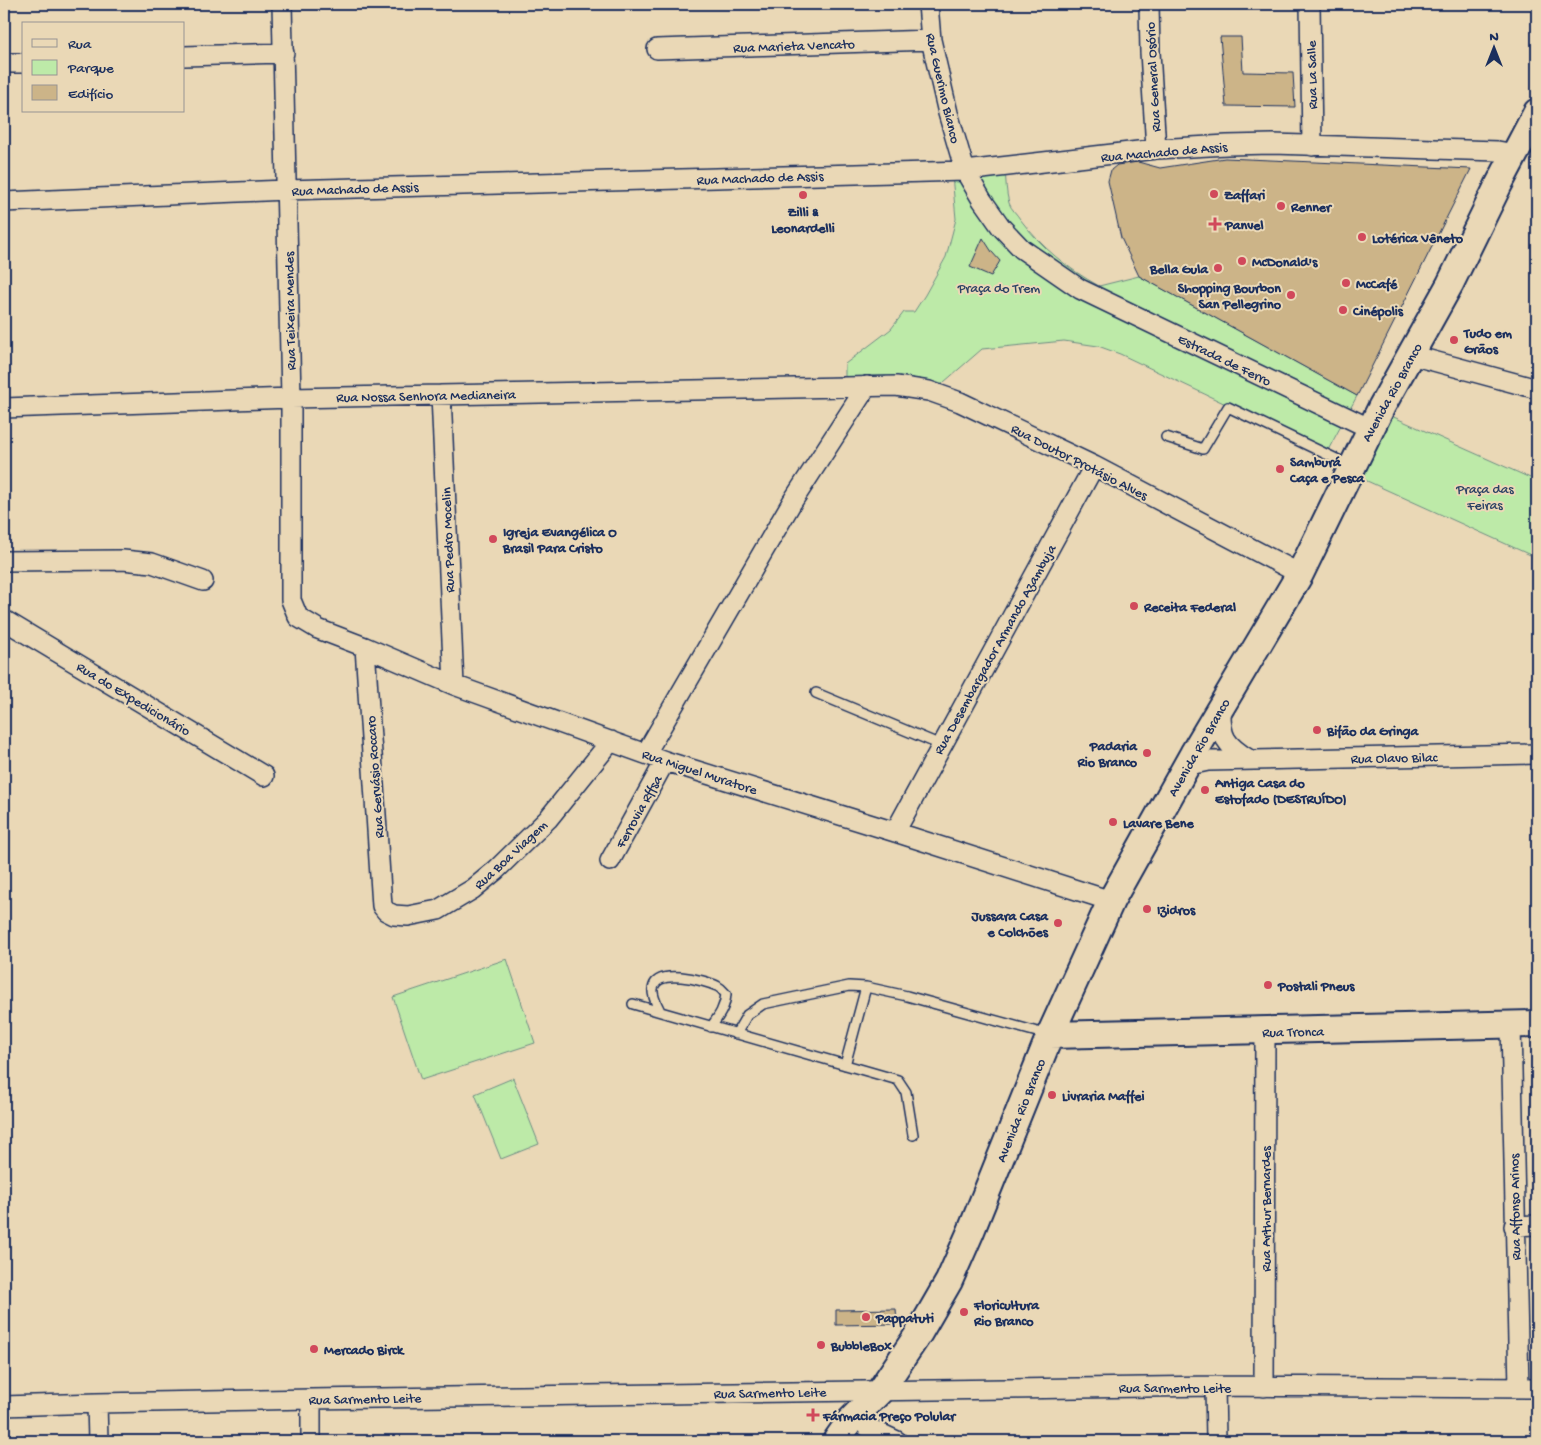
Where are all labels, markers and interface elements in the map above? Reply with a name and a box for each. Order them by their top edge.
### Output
street label: Rua General Osório [1143,21,1166,132]
legend [22,22,185,112]
north arrow [1468,22,1518,72]
text: N [1489,29,1499,46]
street label: Rua Guerimo Bianco [921,32,963,145]
text: Rua [68,36,92,54]
street label: Rua Marieta Vencato [733,37,855,58]
street label: Rua La Salle [1304,40,1323,110]
text: Parque [67,60,114,78]
text: Edifício [68,86,114,104]
street label: Rua Machado de Assis [1100,139,1229,167]
street label: Rua Machado de Assis [696,169,825,190]
street label: Rua Machado de Assis [291,180,420,201]
marker: Zaffari [1208,188,1220,200]
place label: Zaffari [1224,188,1265,205]
marker: Zilli & Leonardelli [797,189,809,201]
marker: Renner [1275,200,1287,212]
place label: Renner [1290,200,1333,217]
place label: Zilli & Leonardelli [771,205,835,238]
marker: Panvel [1209,218,1221,230]
place label: Panvel [1224,218,1264,235]
marker: Lotérica Vêneto [1356,231,1368,243]
place label: Lotérica Vêneto [1372,231,1464,248]
street label: Rua Teixeira Mendes [282,251,301,370]
marker: McDonald's [1236,255,1248,267]
place label: McDonald's [1252,255,1318,272]
place label: Bella Gula [1149,262,1209,279]
marker: Bella Gula [1212,262,1224,274]
marker: McCafé [1340,277,1352,289]
place label: McCafé [1356,277,1398,294]
park label: Praça do Trem [957,281,1040,298]
place label: Shopping Bourbon San Pellegrino [1178,281,1282,314]
marker: Shopping Bourbon San Pellegrino [1285,289,1297,301]
marker: Cinépolis [1337,304,1349,316]
place label: Cinépolis [1352,304,1404,321]
place label: Tudo em Grãos [1463,326,1512,359]
street label: Estrada de Ferro [1174,331,1273,391]
marker: Tudo em Grãos [1448,334,1460,346]
street label: Avenida Rio Branco [1359,341,1427,446]
street label: Rua Nossa Senhora Medianeira [336,387,517,408]
street label: Rua Doutor Protásio Alves [1008,421,1151,506]
place label: Samburá Caça e Pesca [1289,455,1366,488]
marker: Samburá Caça e Pesca [1274,463,1286,475]
park label: Praça das Feiras [1455,482,1515,515]
street label: Rua Pedro Mocelin [439,487,460,593]
place label: Igreja Evangélica O Brasil Para Cristo [502,525,617,558]
marker: Igreja Evangélica O Brasil Para Cristo [487,533,499,545]
street label: Rua Desembargador Armando Azambuja [931,541,1062,758]
marker: Receita Federal [1128,600,1140,612]
place label: Receita Federal [1143,600,1236,617]
street label: Rua do Expedicionário [73,659,193,741]
street label: Avenida Rio Branco [1165,696,1235,800]
street label: Rua Gervásio Roccaro [364,715,389,839]
marker: Bifão da Gringa [1311,724,1323,736]
place label: Bifão da Gringa [1326,724,1420,741]
place label: Padaria Rio Branco [1076,739,1138,772]
street label: Rua Miguel Muratore [640,747,760,800]
marker: Padaria Rio Branco [1141,747,1153,759]
street label: Rua Olavo Bilac [1350,750,1439,769]
street label: Ferrovia Rffsa [613,772,668,853]
place label: Antiga Casa do Estofado (DESTRUÍDO) [1214,776,1347,809]
marker: Antiga Casa do Estofado (DESTRUÍDO) [1199,784,1211,796]
marker: Lavare Bene [1107,816,1119,828]
place label: Lavare Bene [1123,816,1194,833]
street label: Rua Boa Viagem [471,817,552,894]
marker: Izidros [1141,903,1153,915]
place label: Izidros [1157,903,1196,920]
place label: Jussara Casa e Colchões [971,909,1049,942]
marker: Jussara Casa e Colchões [1052,917,1064,929]
marker: Postali Pneus [1262,979,1274,991]
place label: Postali Pneus [1277,979,1355,996]
street label: Rua Tronca [1262,1024,1325,1043]
street label: Avenida Rio Branco [994,1057,1051,1165]
marker: Livraria Maffei [1046,1089,1058,1101]
place label: Livraria Maffei [1062,1089,1144,1106]
street label: Rua Arthur Bernardes [1259,1145,1276,1272]
street label: Rua Affonso Arinos [1507,1153,1526,1261]
place label: Floricultura Rio Branco [973,1298,1040,1331]
marker: Floricultura Rio Branco [958,1306,970,1318]
marker: Pappatuti [860,1311,872,1323]
place label: Pappatuti [875,1311,934,1328]
marker: BubbleBox [815,1339,827,1351]
place label: BubbleBox [830,1339,892,1356]
marker: Mercado Birck [308,1343,320,1355]
place label: Mercado Birck [324,1343,405,1360]
street label: Rua Sarmento Leite [1119,1381,1232,1398]
street label: Rua Sarmento Leite [714,1385,827,1404]
street label: Rua Sarmento Leite [309,1391,422,1410]
marker: Fármacia Preço Polular [807,1409,819,1421]
place label: Fármacia Preço Polular [822,1409,957,1426]

